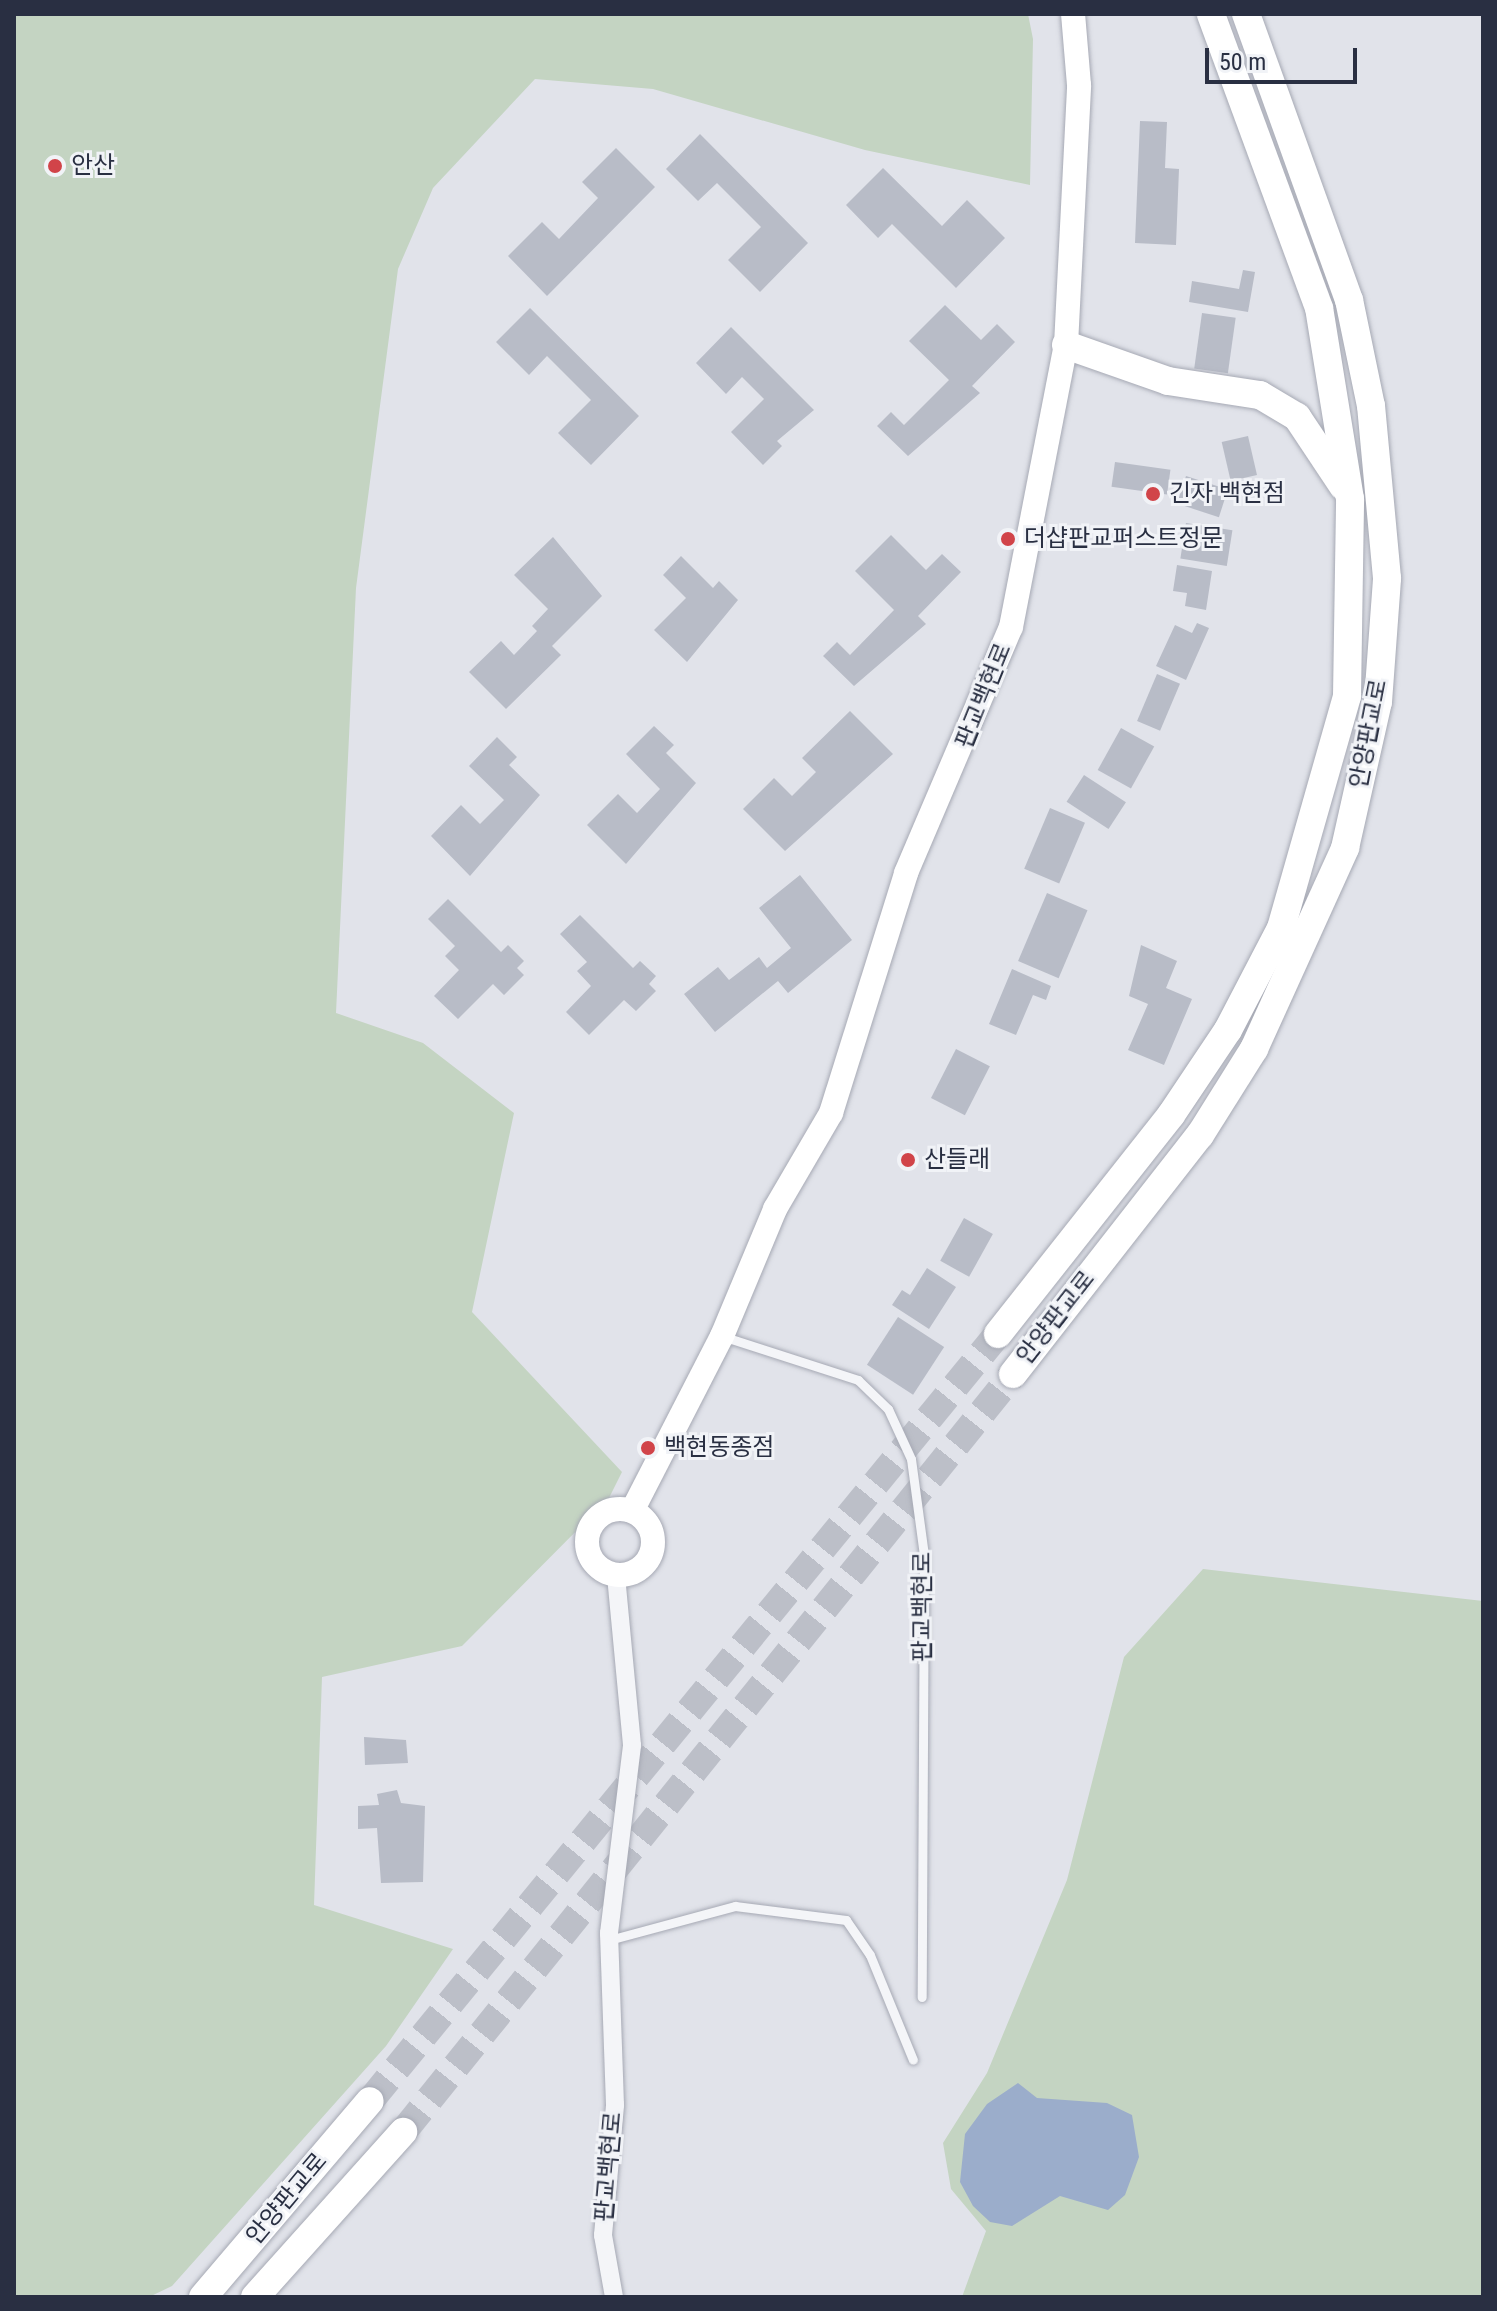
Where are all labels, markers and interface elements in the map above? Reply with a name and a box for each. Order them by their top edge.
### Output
scale bar [1209,32,1361,82]
text: 50 m [1219,48,1266,76]
place label: 안산 [71,152,115,180]
marker: 안산 [46,157,64,175]
place label: 긴자 백현점 [1169,480,1285,508]
marker: 긴자 백현점 [1144,485,1162,503]
place label: 더샵판교퍼스트정문 [1024,525,1223,553]
marker: 더샵판교퍼스트정문 [999,530,1017,548]
street label: 판교백현로 [950,639,1018,753]
street label: 안양판교로 [1344,677,1394,791]
place label: 산들래 [924,1146,990,1174]
marker: 산들래 [899,1151,917,1169]
street label: 안양판교로 [1011,1266,1101,1370]
place label: 백현동종점 [664,1434,774,1462]
marker: 백현동종점 [639,1439,657,1457]
street label: 판교백현로 [909,1552,937,1662]
street label: 판교백현로 [590,2111,628,2223]
street label: 안양판교로 [240,2147,334,2251]

